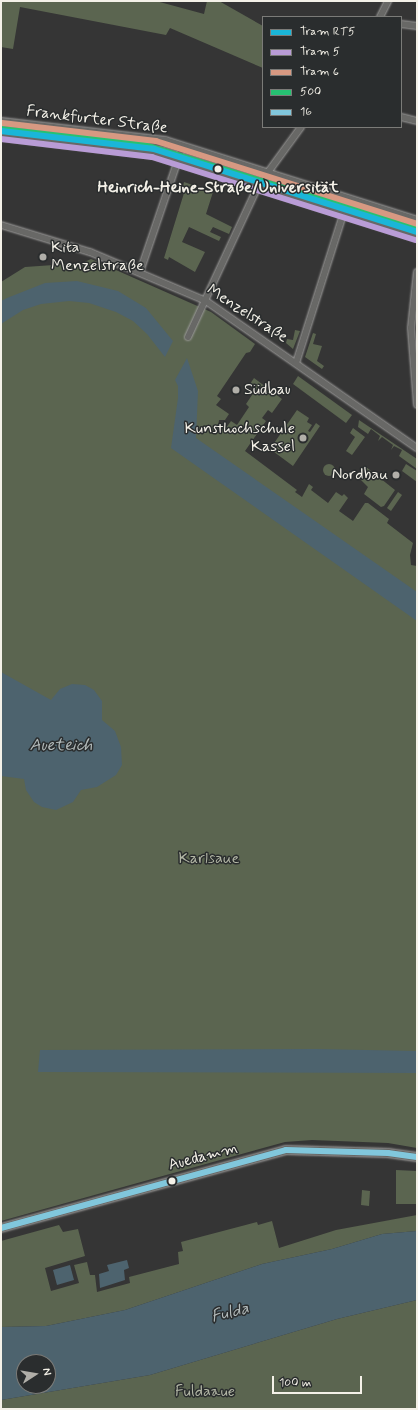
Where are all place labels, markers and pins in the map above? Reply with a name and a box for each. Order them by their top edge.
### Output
marker: Heinrich-Heine-Straße/Universität [211,162,225,176]
place label: Heinrich-Heine-Straße/Universität [97,178,339,198]
place label: Kita Menzelstraße [51,238,144,276]
marker: Kita Menzelstraße [38,252,48,262]
place label: Südbau [244,380,291,400]
marker: Südbau [231,385,241,395]
place label: Kunsthochschule Kassel [184,419,295,457]
marker: Kunsthochschule Kassel [298,433,308,443]
place label: Nordbau [332,465,388,485]
marker: Nordbau [391,470,401,480]
unlabelled marker [167,1176,177,1186]

